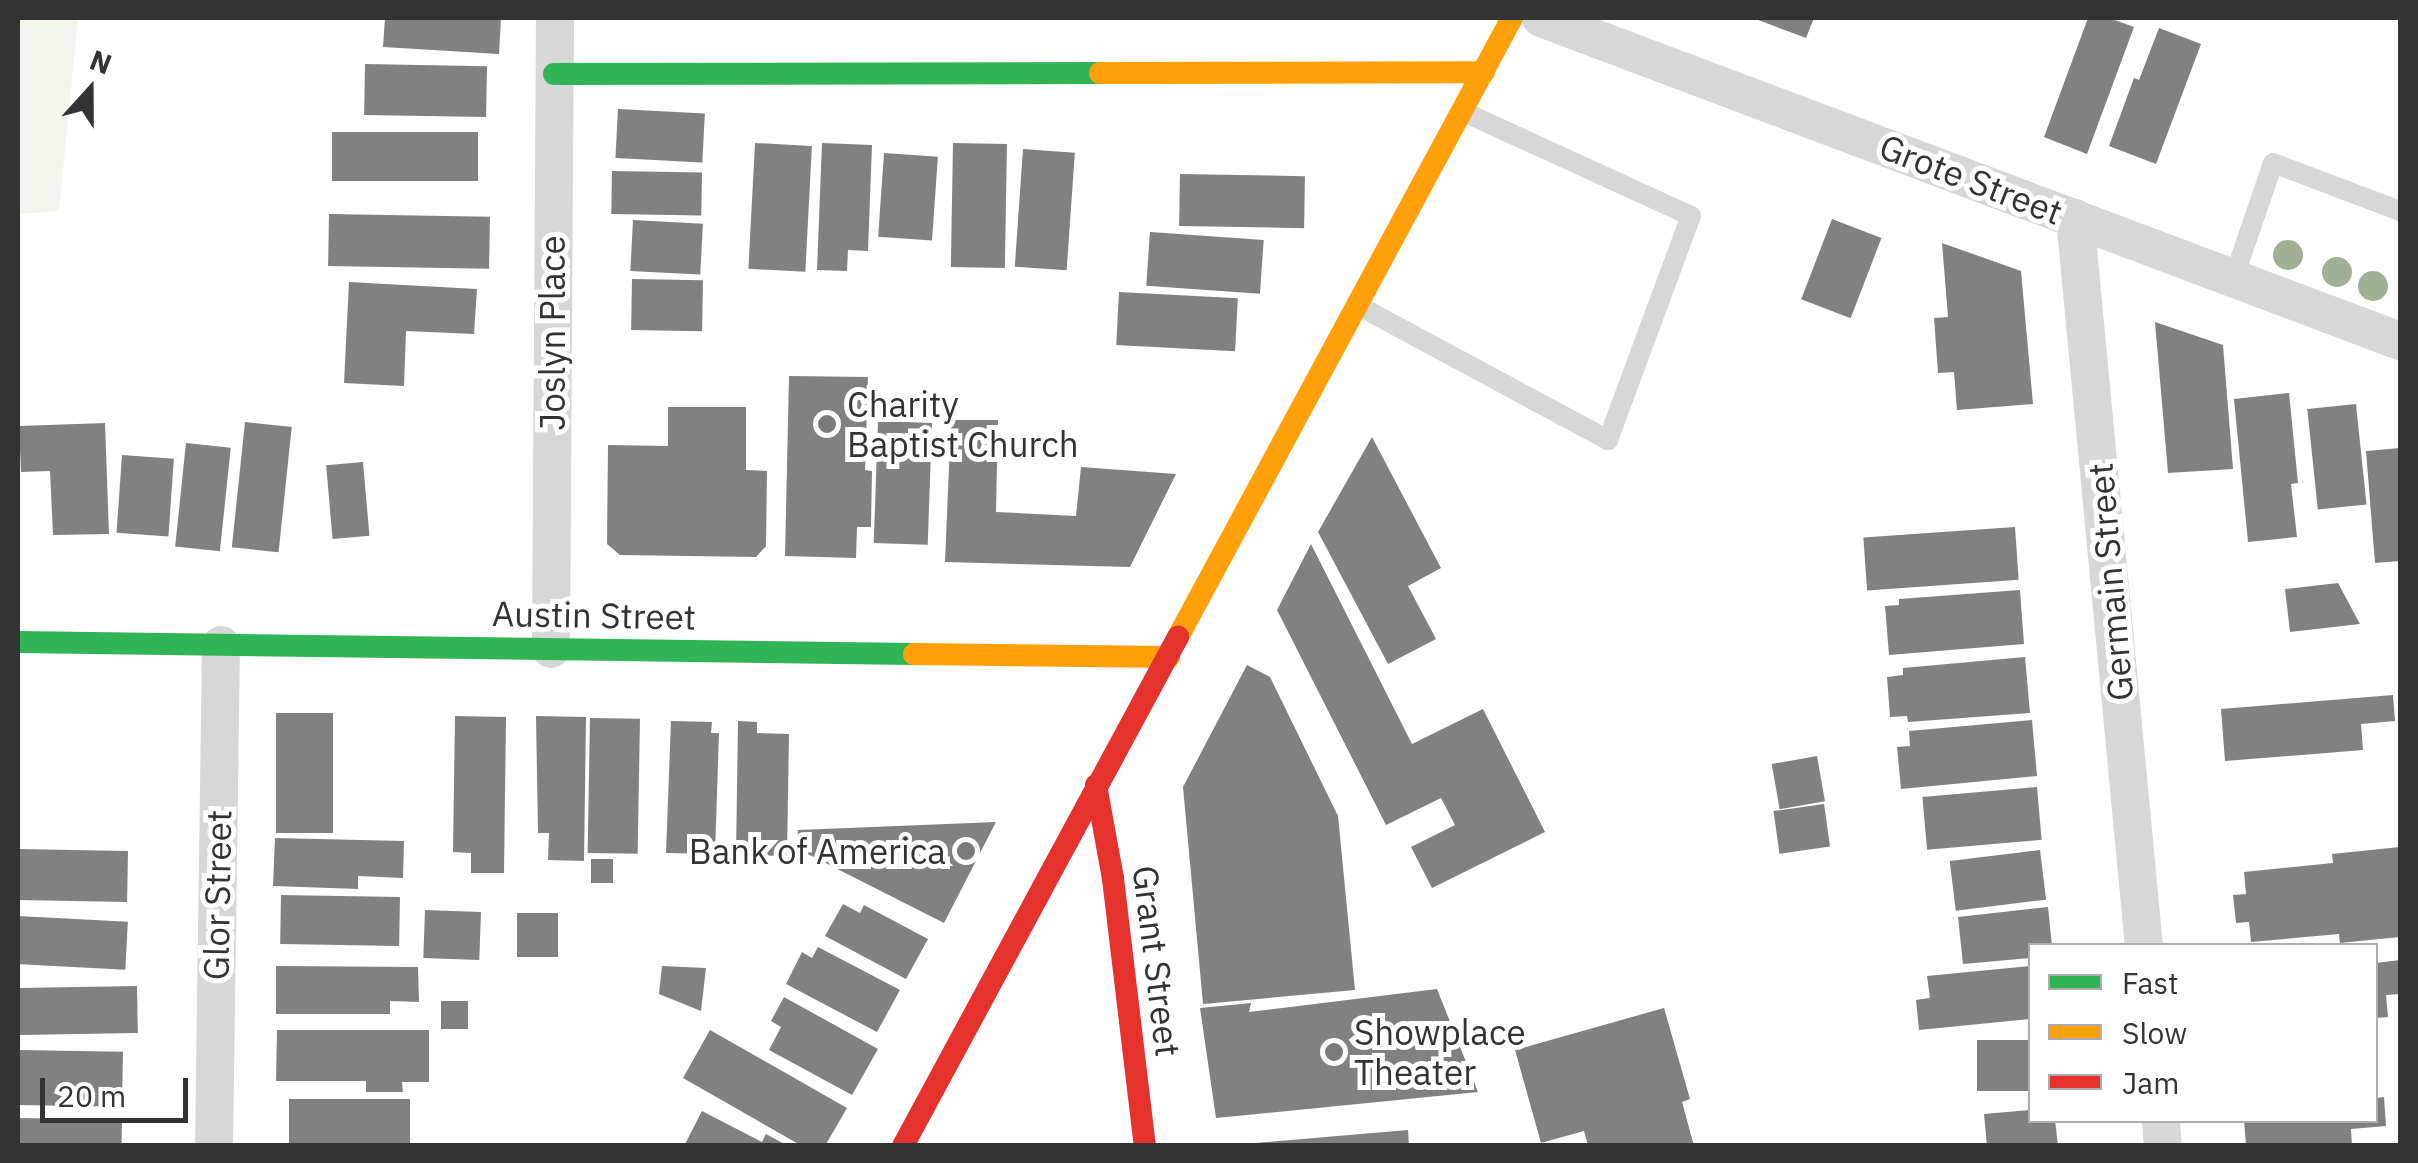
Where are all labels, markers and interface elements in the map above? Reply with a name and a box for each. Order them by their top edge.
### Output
north arrow [40,40,140,140]
text: N [85,41,117,82]
street label: Grote Street [1874,125,2068,233]
street label: Joslyn Place [531,235,573,431]
place label: Charity Baptist Church [847,383,1079,465]
marker: Charity Baptist Church [816,413,838,435]
street label: Germain Street [2079,461,2141,703]
street label: Austin Street [492,592,696,638]
street label: Glor Street [195,809,239,981]
place label: Bank of America [689,830,946,872]
marker: Bank of America [955,840,977,862]
street label: Grant Street [1124,863,1190,1059]
legend [2028,943,2378,1123]
text: Fast [2122,963,2179,1002]
place label: Showplace Theater [1354,1011,1526,1093]
text: Slow [2122,1013,2187,1052]
marker: Showplace Theater [1323,1041,1345,1063]
scale bar [45,1058,192,1120]
text: Jam [2122,1063,2180,1102]
text: 20 m [57,1076,126,1115]

